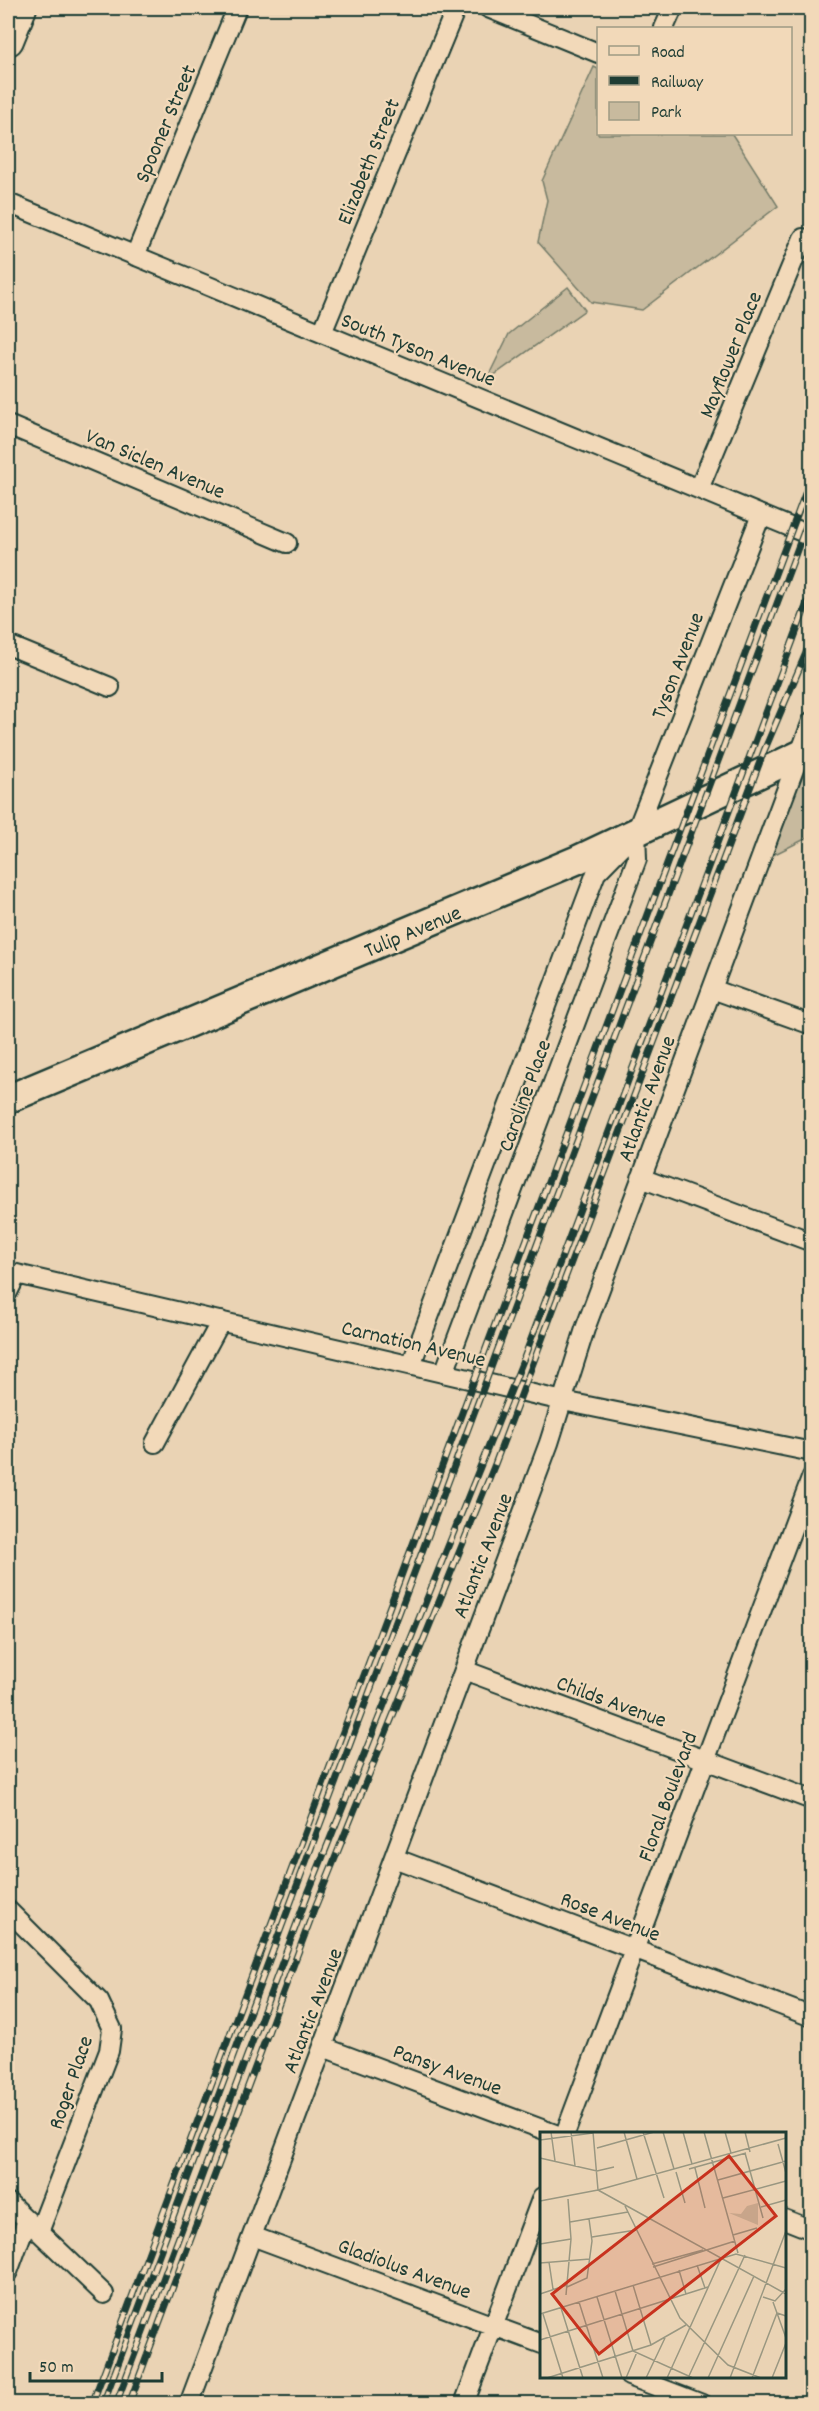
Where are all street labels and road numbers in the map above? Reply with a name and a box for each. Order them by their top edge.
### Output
street label: Spooner Street [128,60,206,188]
street label: Elizabeth Street [331,94,410,230]
street label: Mayflower Place [693,287,772,423]
street label: South Tyson Avenue [336,306,500,396]
street label: Van Siclen Avenue [80,422,229,509]
street label: Tyson Avenue [645,608,714,724]
street label: Tulip Avenue [360,899,467,968]
street label: Atlantic Avenue [611,1032,685,1167]
street label: Caroline Place [492,1036,561,1157]
street label: Carnation Avenue [338,1314,488,1377]
street label: Atlantic Avenue [446,1489,522,1623]
street label: Childs Avenue [551,1669,670,1738]
street label: Floral Boulevard [631,1728,707,1866]
street label: Rose Avenue [555,1885,664,1951]
street label: Atlantic Avenue [276,1944,352,2078]
street label: Roger Place [42,2032,103,2134]
street label: Pansy Avenue [388,2037,506,2105]
street label: Gladiolus Avenue [333,2232,475,2309]

